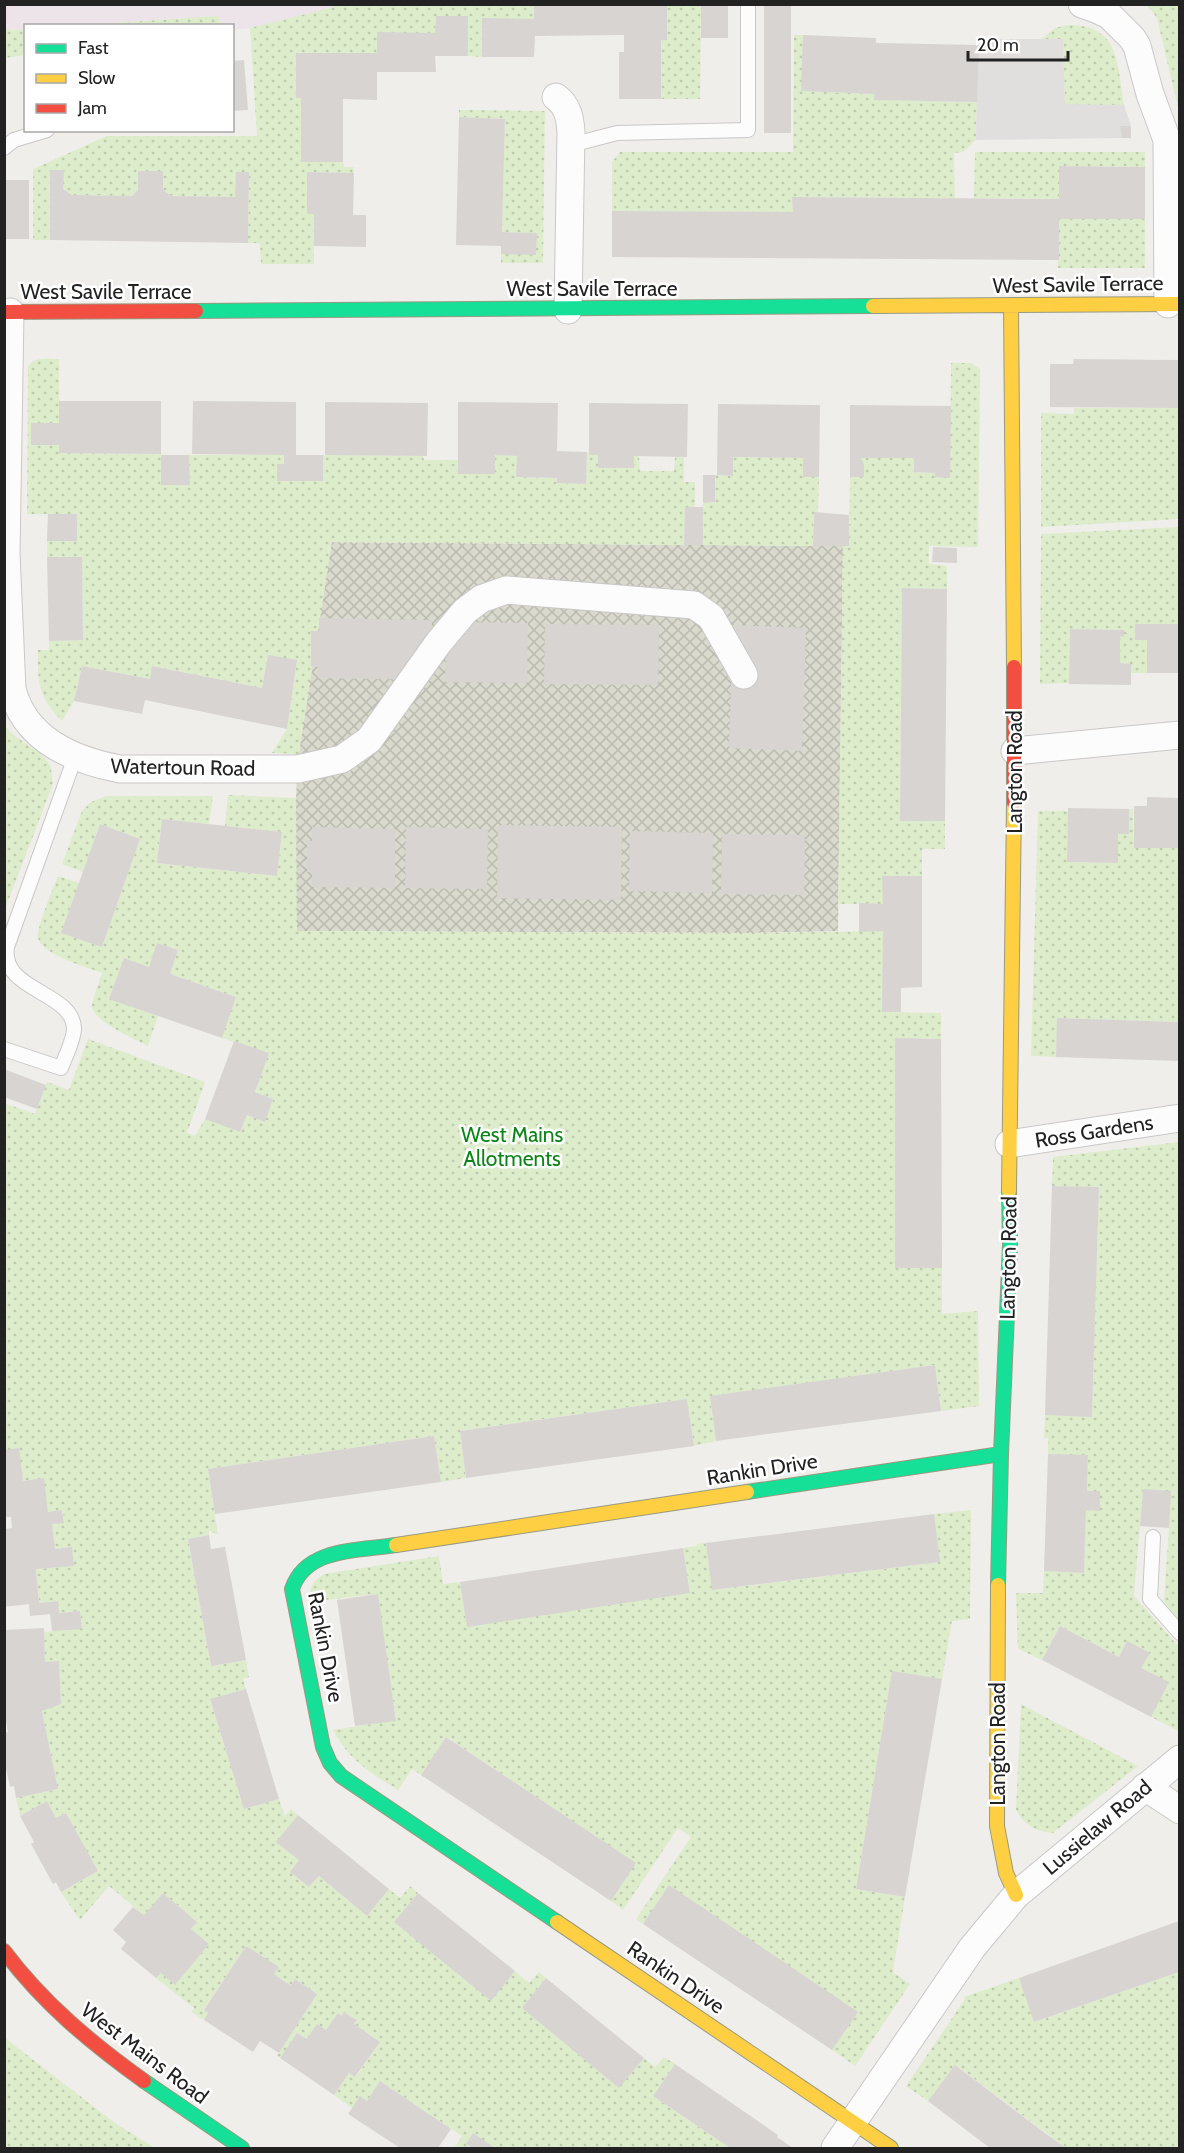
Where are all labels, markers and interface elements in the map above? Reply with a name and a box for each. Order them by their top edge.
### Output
legend [24,24,234,132]
scale bar [968,24,1068,62]
text: 20 m [977,34,1019,56]
text: Fast [78,37,109,59]
text: Slow [78,67,115,89]
text: Jam [77,97,107,119]
street label: West Savile Terrace [992,270,1164,298]
street label: West Savile Terrace [506,276,678,301]
street label: West Savile Terrace [20,279,192,304]
street label: Langton Road [1002,710,1027,834]
street label: Watertoun Road [110,753,256,781]
street label: Ross Gardens [1033,1109,1155,1153]
park label: West Mains Allotments [461,1122,563,1171]
street label: Langton Road [994,1196,1022,1320]
street label: Rankin Drive [705,1448,819,1490]
street label: Rankin Drive [303,1590,349,1704]
street label: Langton Road [985,1682,1010,1806]
street label: Lussielaw Road [1038,1774,1156,1880]
street label: Rankin Drive [623,1935,730,2019]
street label: West Mains Road [77,1997,213,2109]

